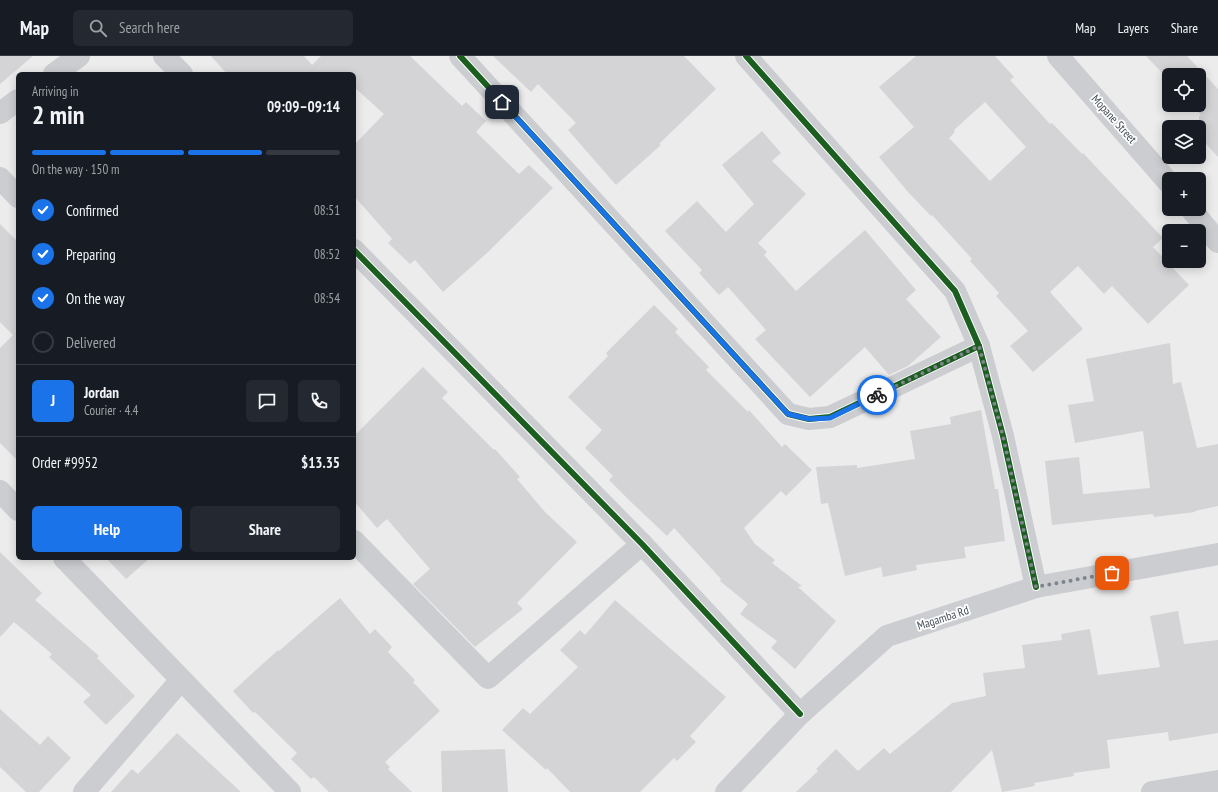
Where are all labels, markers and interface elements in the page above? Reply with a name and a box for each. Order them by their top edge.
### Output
search box [73,10,353,46]
text: Map [20,16,49,40]
icon: search [87,17,109,39]
text: Search here [119,18,180,37]
text: Map [1075,19,1096,37]
text: Layers [1118,19,1149,37]
text: Share [1171,19,1198,37]
map controls [1162,68,1206,268]
button: locate [1162,68,1206,112]
text: Arriving in [32,83,79,100]
pin [485,85,519,119]
icon: home [491,91,513,113]
street label: Mopane Street [1089,91,1141,147]
text: 09:09–09:14 [267,97,340,116]
text: 2 min [32,98,85,131]
button: layers [1162,120,1206,164]
text: On the way · 150 m [32,161,119,178]
button: + [1162,172,1206,216]
icon: check [32,199,54,221]
text: Confirmed [66,201,119,220]
text: 08:51 [314,202,340,219]
button: − [1162,224,1206,268]
icon: check [32,243,54,265]
text: Preparing [66,245,116,264]
text: 08:52 [314,246,340,263]
icon: check [32,287,54,309]
text: On the way [66,289,125,308]
text: 08:54 [314,290,340,307]
text: Delivered [66,333,116,352]
courier [857,375,897,415]
button: chat [246,380,288,422]
button: phone [298,380,340,422]
text: Jordan [84,383,119,402]
icon: bike [866,384,888,406]
text: J [51,391,55,410]
text: Courier · 4.4 [84,402,138,419]
text: Order #9952 [32,453,98,472]
text: $13.35 [301,453,340,472]
button: Help [32,506,182,552]
button: Share [190,506,340,552]
pin [1095,556,1129,590]
icon: bag [1101,562,1123,584]
street label: Magamba Rd [915,602,971,633]

